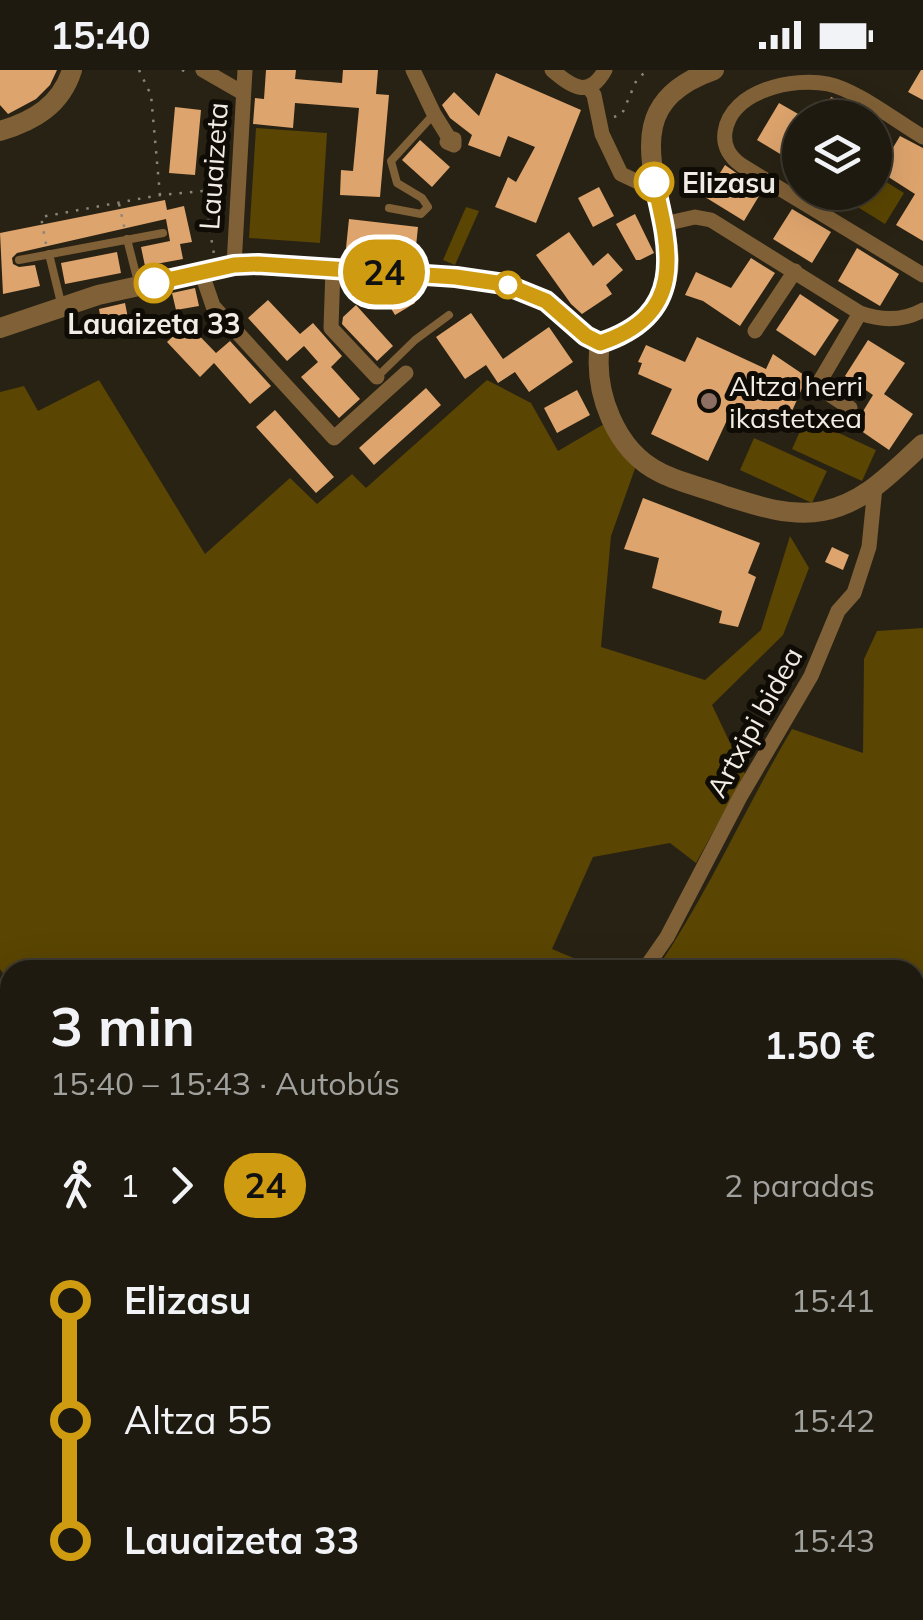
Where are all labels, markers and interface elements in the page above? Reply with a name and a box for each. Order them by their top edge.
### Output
text: 15:40 [50,11,151,59]
map controls [782,100,892,210]
button: layers [782,100,892,210]
street label: Lauaizeta [191,101,235,231]
marker: Elizasu [635,163,673,201]
place label: Elizasu [682,165,776,200]
line badge: 24 [339,240,429,304]
text: 24 [363,250,405,294]
marker: Lauaizeta 33 [135,264,173,302]
unlabelled marker [495,272,521,298]
place label: Lauaizeta 33 [67,306,241,341]
place label: Altza herri ikastetxea [729,368,863,435]
marker: Altza herri ikastetxea [698,390,720,412]
street label: Artxipi bidea [698,641,810,803]
text: 3 min [50,991,195,1060]
text: 1.50 € [764,1021,875,1069]
text: 15:40 – 15:43 · Autobús [50,1063,400,1103]
icon: walk [50,1158,105,1213]
icon: forward [154,1158,209,1213]
text: 24 [244,1163,286,1207]
text: 1 [120,1165,139,1205]
text: 2 paradas [724,1165,875,1205]
text: Elizasu [124,1276,252,1324]
text: 15:41 [791,1280,875,1320]
text: Altza 55 [124,1396,272,1444]
text: 15:42 [791,1400,875,1440]
text: Lauaizeta 33 [124,1516,359,1564]
text: 15:43 [791,1520,875,1560]

